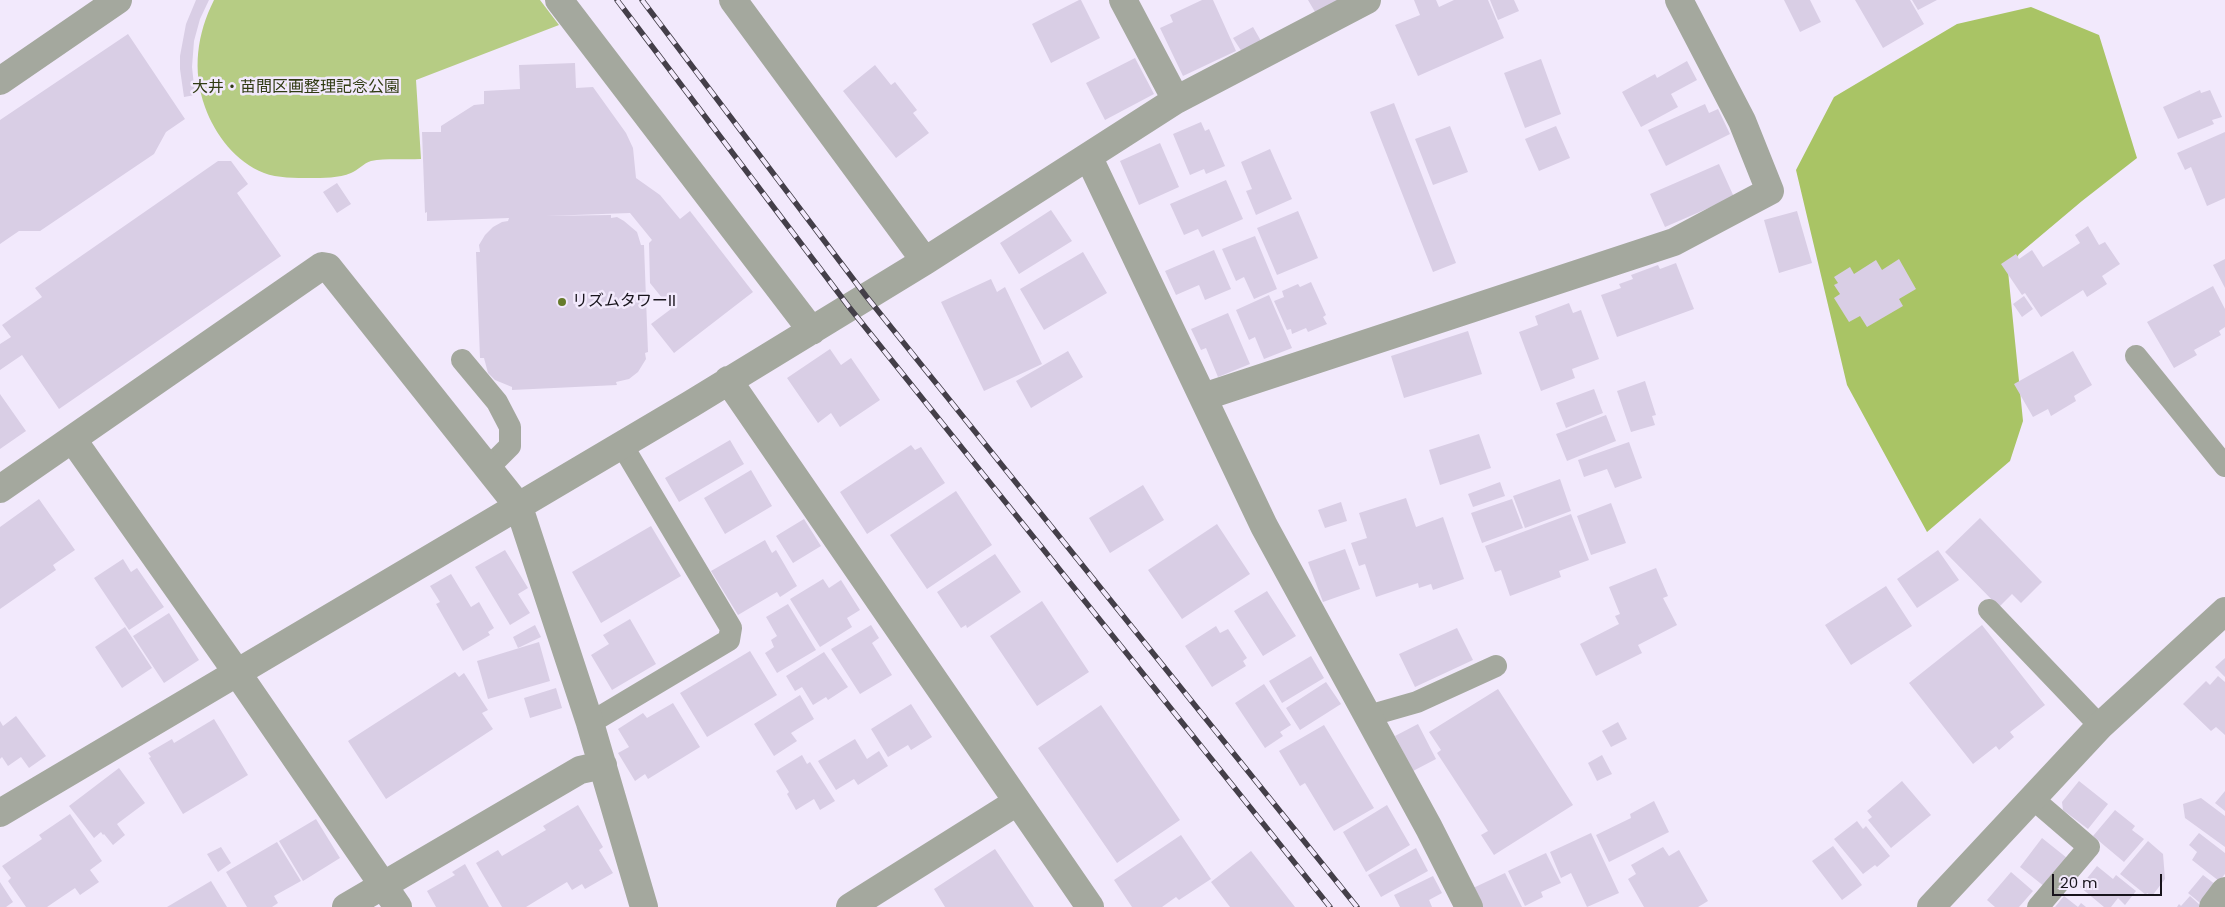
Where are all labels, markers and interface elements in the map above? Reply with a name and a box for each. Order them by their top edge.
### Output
park label: 大井・苗間区画整理記念公園 [192,78,400,98]
place label: リズムタワーII [572,292,676,312]
marker: リズムタワーII [556,296,568,308]
scale bar [2055,864,2165,896]
text: 20 m [2060,872,2098,893]

